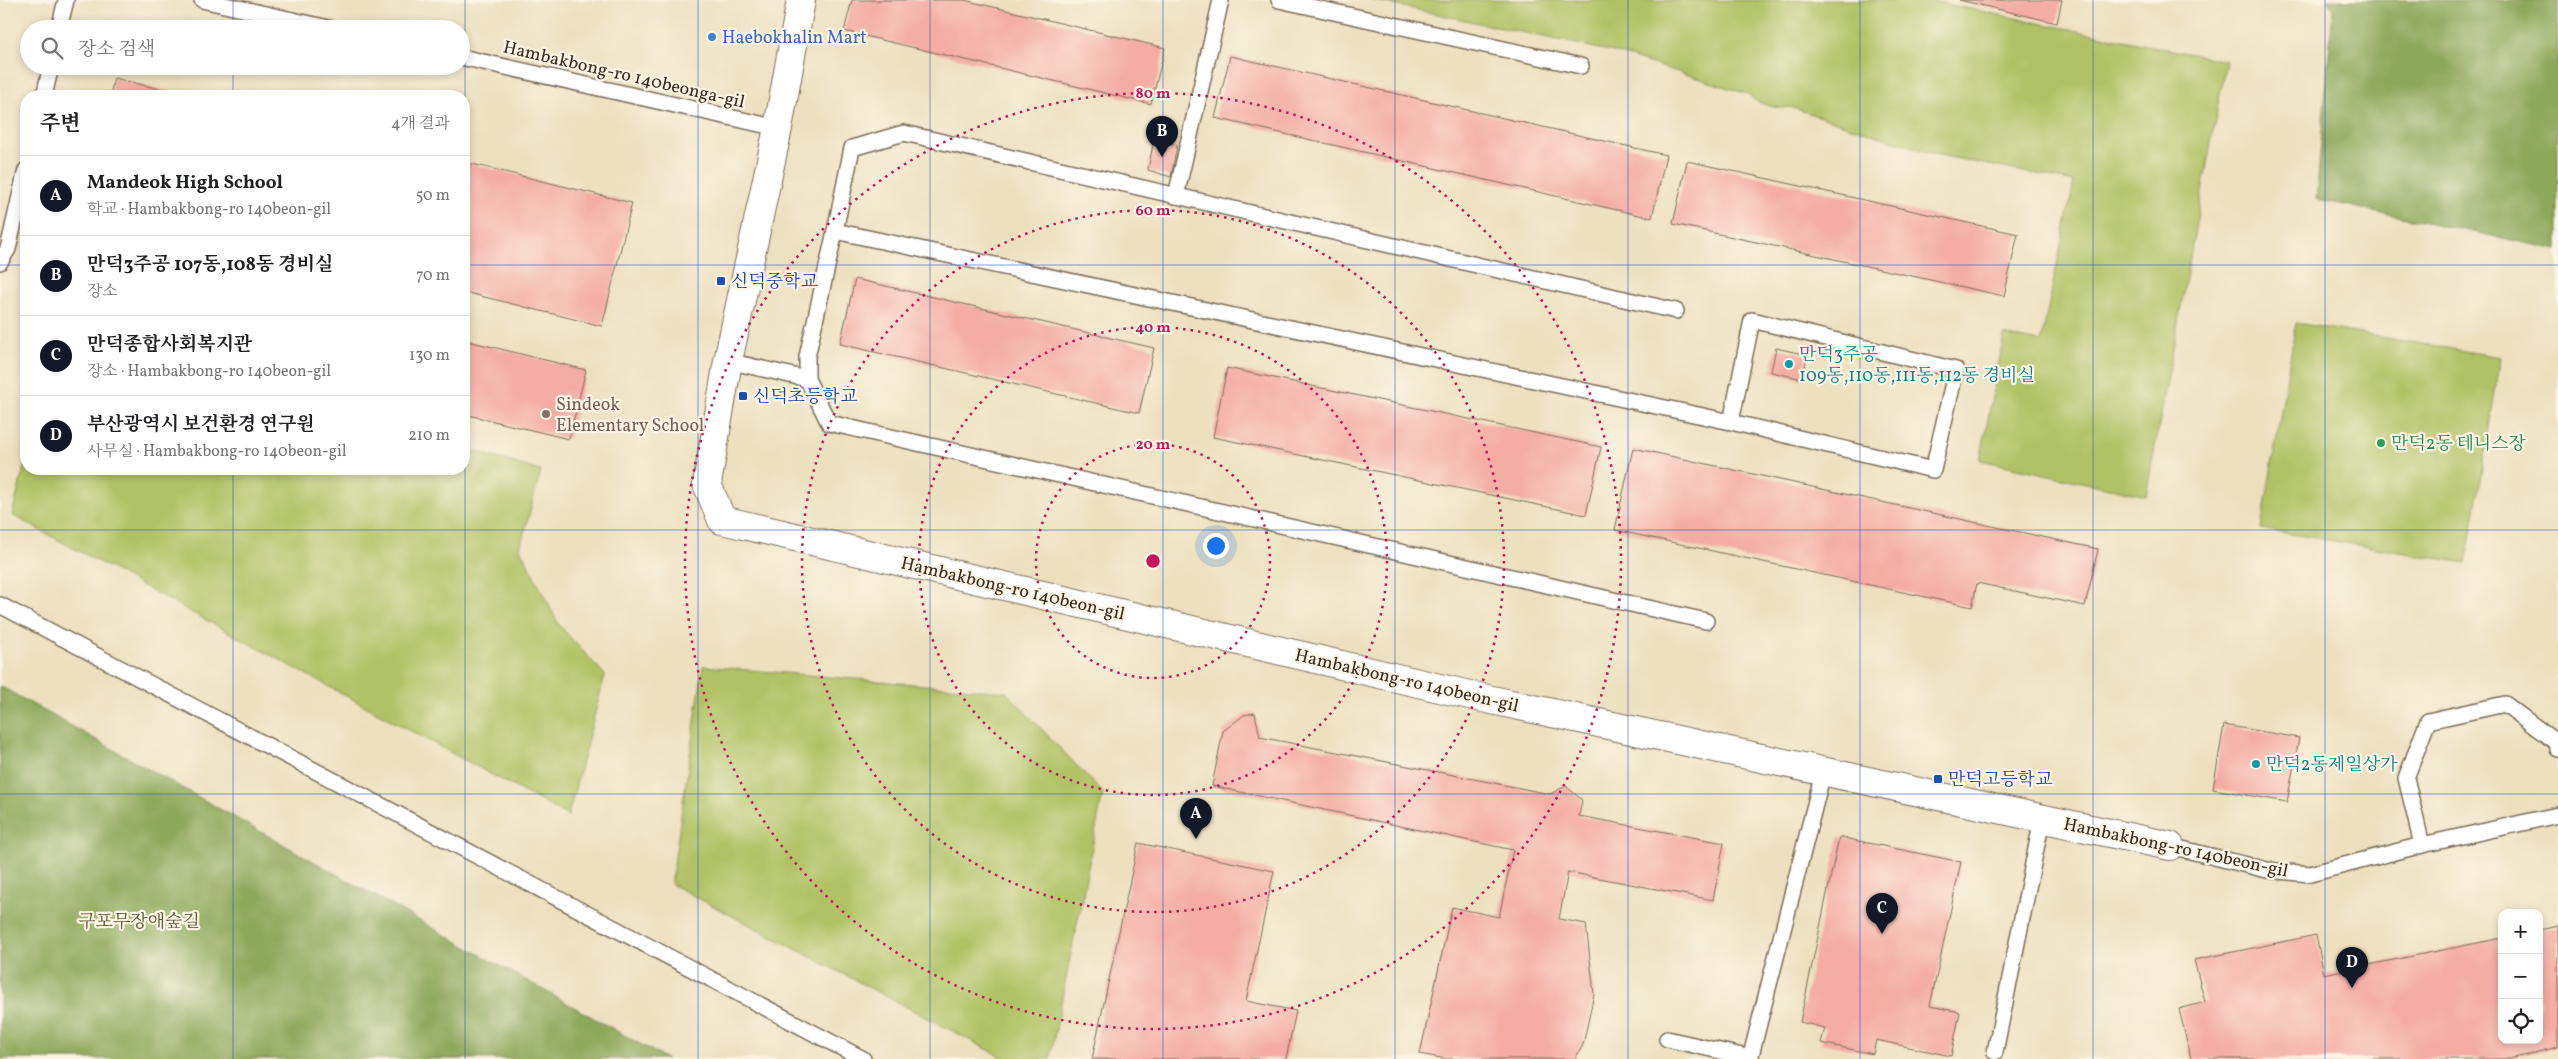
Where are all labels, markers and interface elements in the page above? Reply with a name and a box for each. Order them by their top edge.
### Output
search box [20,20,470,75]
place label: Haebokhalin Mart [722,26,867,51]
marker: Haebokhalin Mart [706,31,718,43]
icon: search [38,34,66,62]
street label: Hambakbong-ro 140beonga-gil [500,35,747,115]
text: 장소 검색 [78,37,155,63]
text: 80 m [1136,84,1171,105]
text: 주변 [40,110,81,139]
text: 4개 결과 [391,113,450,135]
pin: B [1146,116,1178,157]
text: Mandeok High School [87,170,283,196]
text: A [50,185,62,207]
text: 50 m [416,185,450,207]
text: 학교 · Hambakbong-ro 140beon-gil [87,199,331,221]
text: 60 m [1136,201,1171,222]
text: 만덕3주공 107동,108동 경비실 [87,252,333,278]
text: B [51,265,61,287]
text: 70 m [416,265,450,287]
place label: 신덕중학교 [731,270,819,295]
marker: 신덕중학교 [715,275,727,287]
text: 장소 [87,281,118,303]
text: 40 m [1135,318,1171,339]
text: 만덕종합사회복지관 [87,332,252,358]
place label: 만덕3주공 109동,110동,111동,112동 경비실 [1799,343,2035,389]
text: C [51,345,61,367]
text: 130 m [409,345,450,367]
marker: 만덕3주공 109동,110동,111동,112동 경비실 [1783,358,1795,370]
text: 장소 · Hambakbong-ro 140beon-gil [87,361,331,383]
place label: 신덕초등학교 [753,385,858,410]
marker: 신덕초등학교 [737,390,749,402]
place label: Sindeok Elementary School [556,393,704,439]
marker: Sindeok Elementary School [540,408,552,420]
text: 부산광역시 보건환경 연구원 [87,412,315,438]
text: D [50,425,62,447]
text: 210 m [408,425,450,447]
place label: 만덕2동 테니스장 [2391,432,2527,457]
text: 20 m [1136,435,1171,456]
marker: 만덕2동 테니스장 [2375,437,2387,449]
text: 사무실 · Hambakbong-ro 140beon-gil [87,441,347,463]
your location [1203,533,1229,559]
street label: Hambakbong-ro 140beon-gil [898,552,1127,627]
centre of rings [1144,552,1162,570]
street label: Hambakbong-ro 140beon-gil [1292,644,1521,719]
place label: 만덕2동제일상가 [2266,753,2398,778]
marker: 만덕2동제일상가 [2250,758,2262,770]
place label: 만덕고등학교 [1948,768,2053,793]
marker: 만덕고등학교 [1932,773,1944,785]
pin: A [1180,798,1212,839]
street label: Hambakbong-ro 140beon-gil [2061,812,2290,885]
pin: C [1866,893,1898,934]
map controls [2498,909,2543,1044]
button: + [2498,909,2543,954]
park label: 구포무장애숲길 [78,910,200,935]
pin: D [2336,947,2368,988]
button: − [2498,954,2543,999]
button: locate [2498,999,2543,1044]

